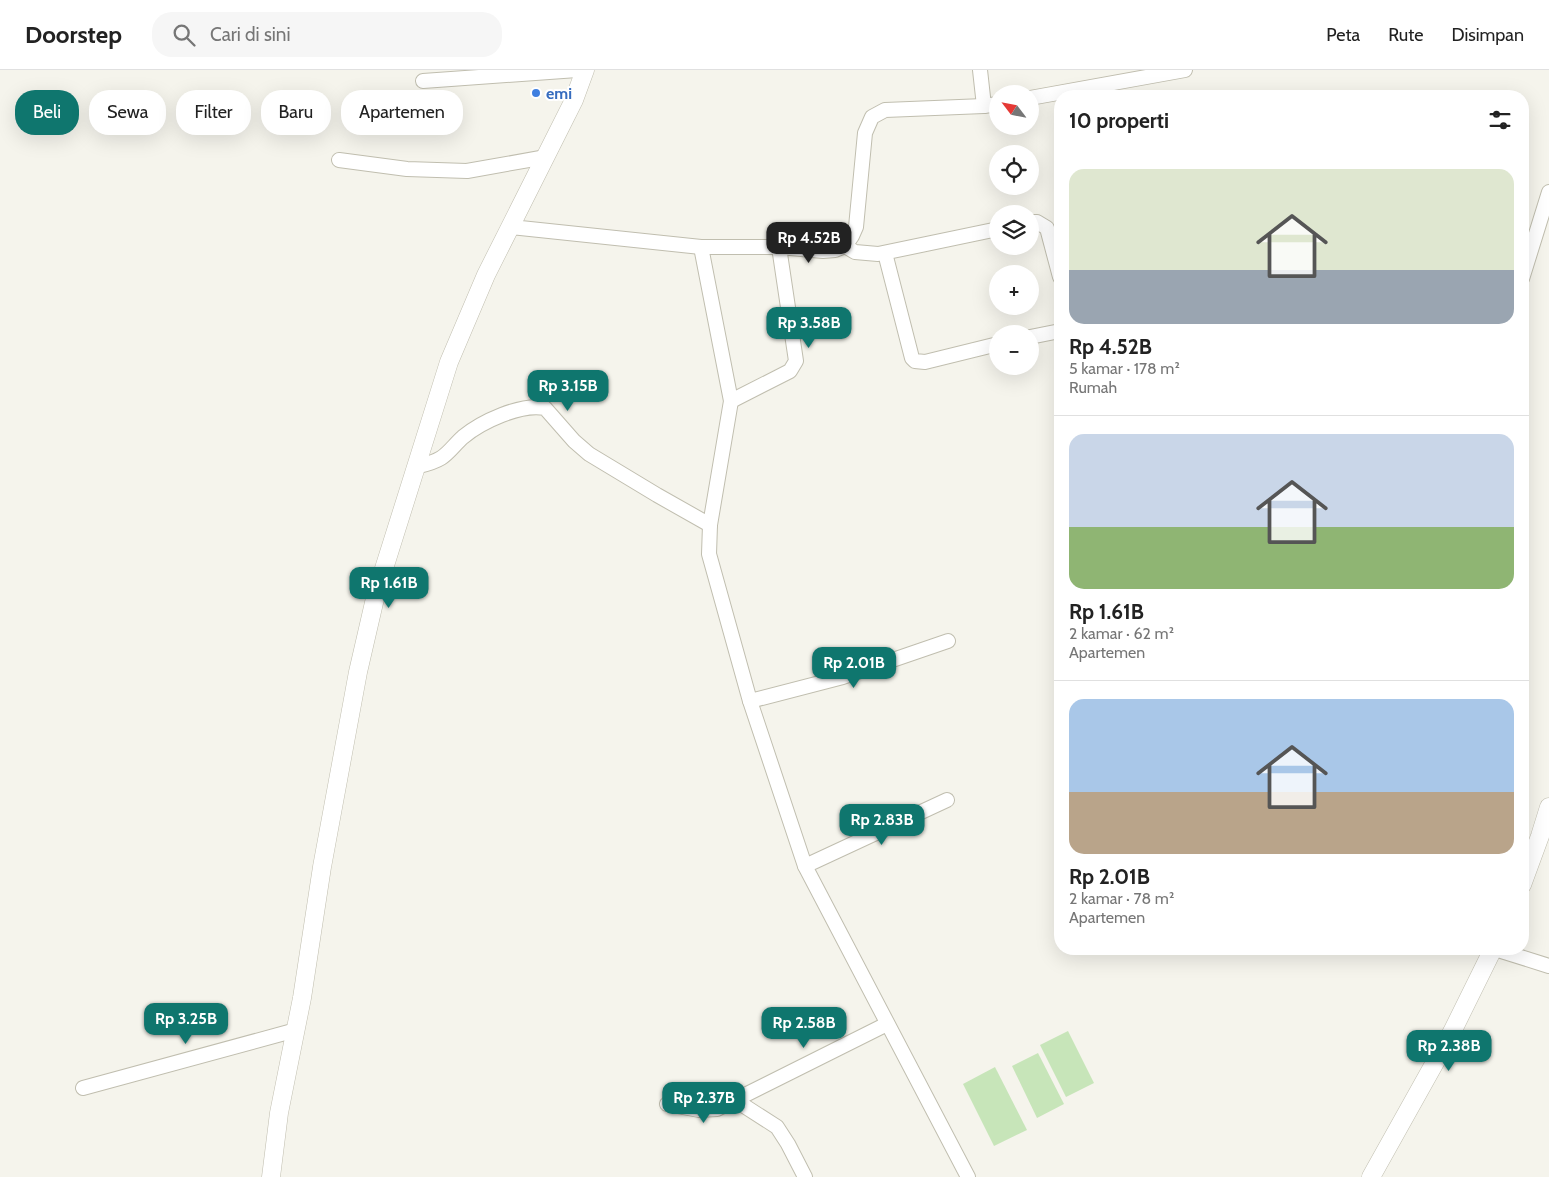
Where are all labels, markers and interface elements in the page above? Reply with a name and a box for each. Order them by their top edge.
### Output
search box [152,12,502,57]
text: Doorstep [25,20,122,49]
icon: search [170,21,198,49]
text: Cari di sini [210,23,290,46]
text: Peta [1326,24,1360,46]
text: Rute [1388,24,1423,46]
text: Disimpan [1451,24,1524,46]
place label: emi [546,84,572,103]
north arrow [989,85,1039,135]
map controls [989,85,1039,375]
marker: emi [530,87,542,99]
chip: Beli [15,90,79,135]
chip: Sewa [89,90,166,135]
chip: Filter [176,90,251,135]
chip: Baru [261,90,331,135]
chip: Apartemen [341,90,463,135]
icon: filters [1486,106,1514,134]
text: 10 properti [1069,108,1169,133]
button: locate [989,145,1039,195]
icon: home [1247,201,1337,291]
button: layers [989,205,1039,255]
pin: Rp 4.52B [757,222,861,264]
text: Rp 4.52B [777,228,841,247]
button: + [989,265,1039,315]
pin: Rp 3.58B [757,306,861,349]
text: Rp 3.58B [777,313,841,332]
button: − [989,325,1039,375]
text: Rp 4.52B [1069,334,1152,359]
text: 5 kamar · 178 m² [1069,359,1180,378]
pin: Rp 3.15B [516,370,620,412]
text: Rp 3.15B [538,376,598,395]
text: Rumah [1069,378,1117,397]
icon: home [1247,467,1337,557]
pin: Rp 1.61B [337,566,441,609]
text: Rp 1.61B [360,573,418,592]
text: Rp 1.61B [1069,599,1144,624]
text: 2 kamar · 62 m² [1069,624,1174,643]
text: Apartemen [1069,643,1145,662]
pin: Rp 2.01B [802,646,906,689]
text: Rp 2.01B [823,653,885,672]
icon: home [1247,732,1337,822]
pin: Rp 2.83B [830,804,934,846]
text: Rp 2.83B [851,810,913,829]
text: Rp 2.01B [1069,864,1150,889]
text: 2 kamar · 78 m² [1069,889,1174,908]
text: Apartemen [1069,908,1145,927]
pin: Rp 3.25B [134,1002,238,1045]
pin: Rp 2.58B [752,1006,856,1049]
text: Rp 3.25B [155,1009,217,1028]
text: Rp 2.58B [773,1013,835,1032]
pin: Rp 2.38B [1397,1030,1501,1072]
text: Rp 2.38B [1418,1036,1480,1055]
pin: Rp 2.37B [652,1082,756,1124]
text: Rp 2.37B [673,1088,735,1107]

